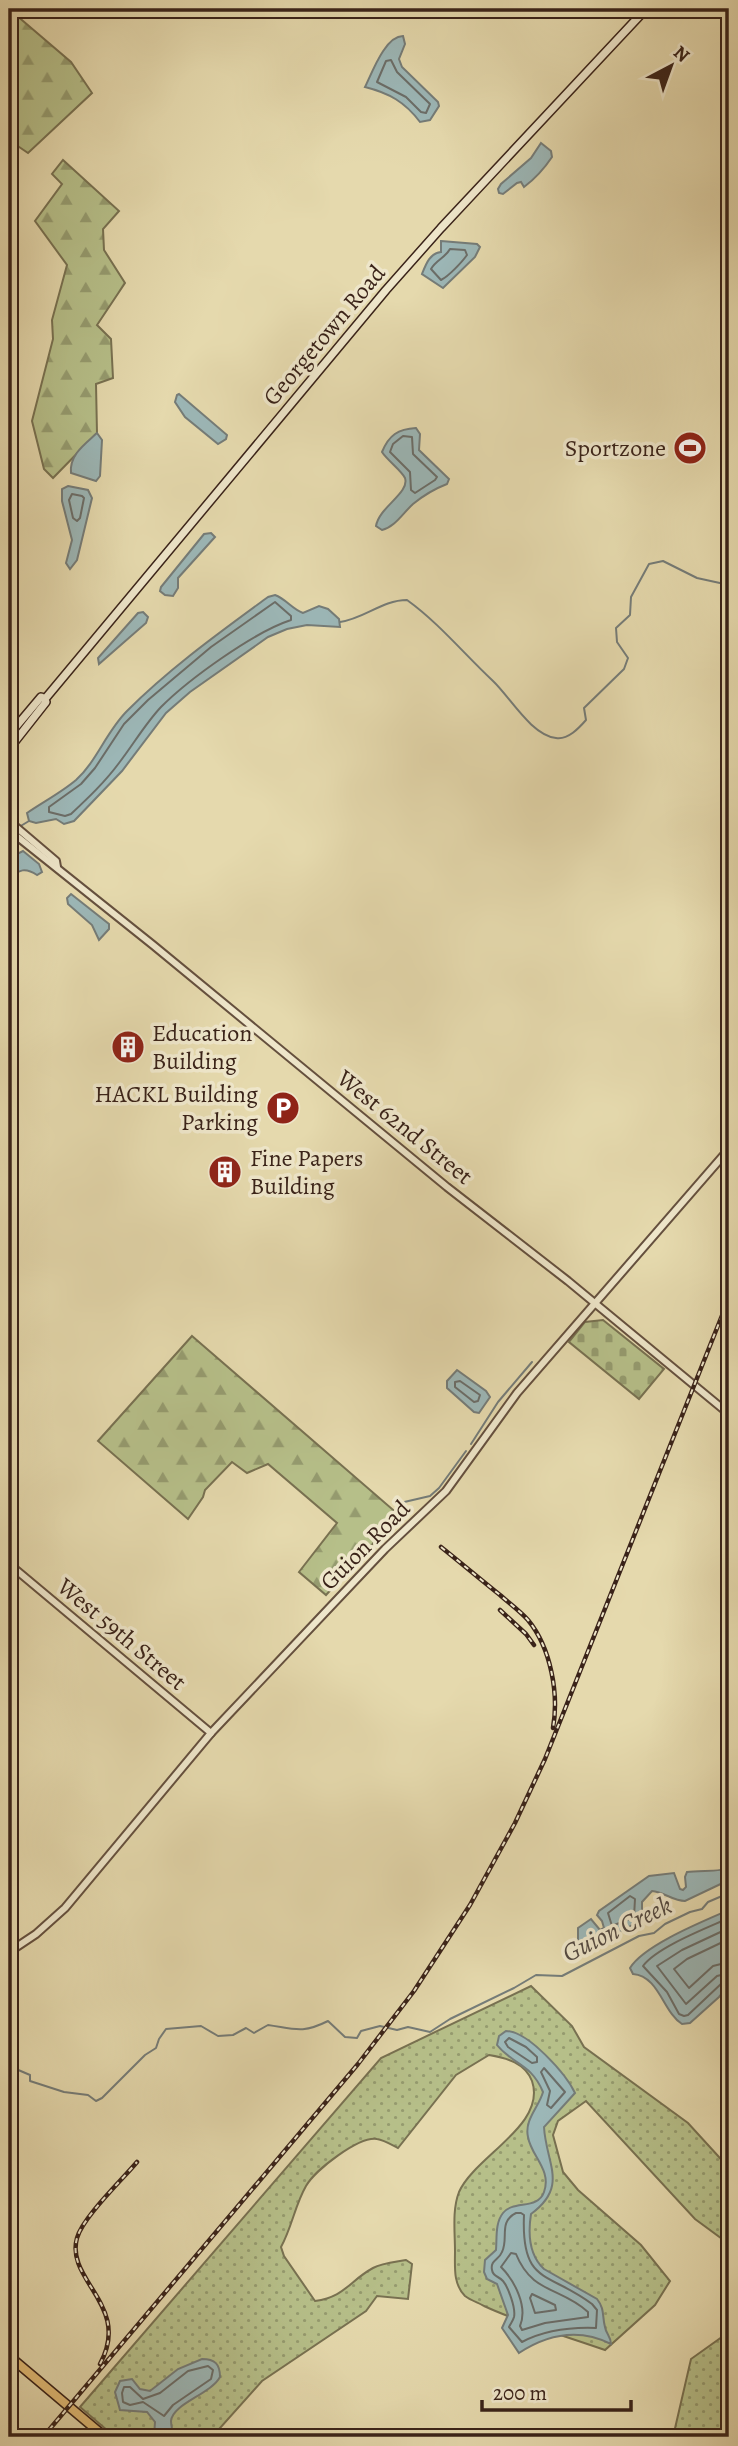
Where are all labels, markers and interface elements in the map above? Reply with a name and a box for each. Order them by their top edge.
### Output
north arrow [636,32,706,102]
text: N [668,40,695,68]
street label: Georgetown Road [256,258,392,412]
sports icon: Sportzone [671,429,709,467]
place label: Sportzone [565,432,666,464]
place label: Education Building [152,1017,252,1077]
building icon: Education Building [109,1028,147,1066]
street label: West 62nd Street [330,1062,480,1192]
place label: HACKL Building Parking [95,1078,258,1138]
parking icon: HACKL Building Parking [264,1089,302,1127]
place label: Fine Papers Building [250,1142,363,1202]
building icon: Fine Papers Building [206,1153,244,1191]
street label: Guion Road [313,1493,417,1597]
street label: West 59th Street [50,1570,193,1698]
water label: Guion Creek [556,1887,678,1971]
scale bar [482,2369,631,2413]
text: 200 m [493,2379,547,2407]

